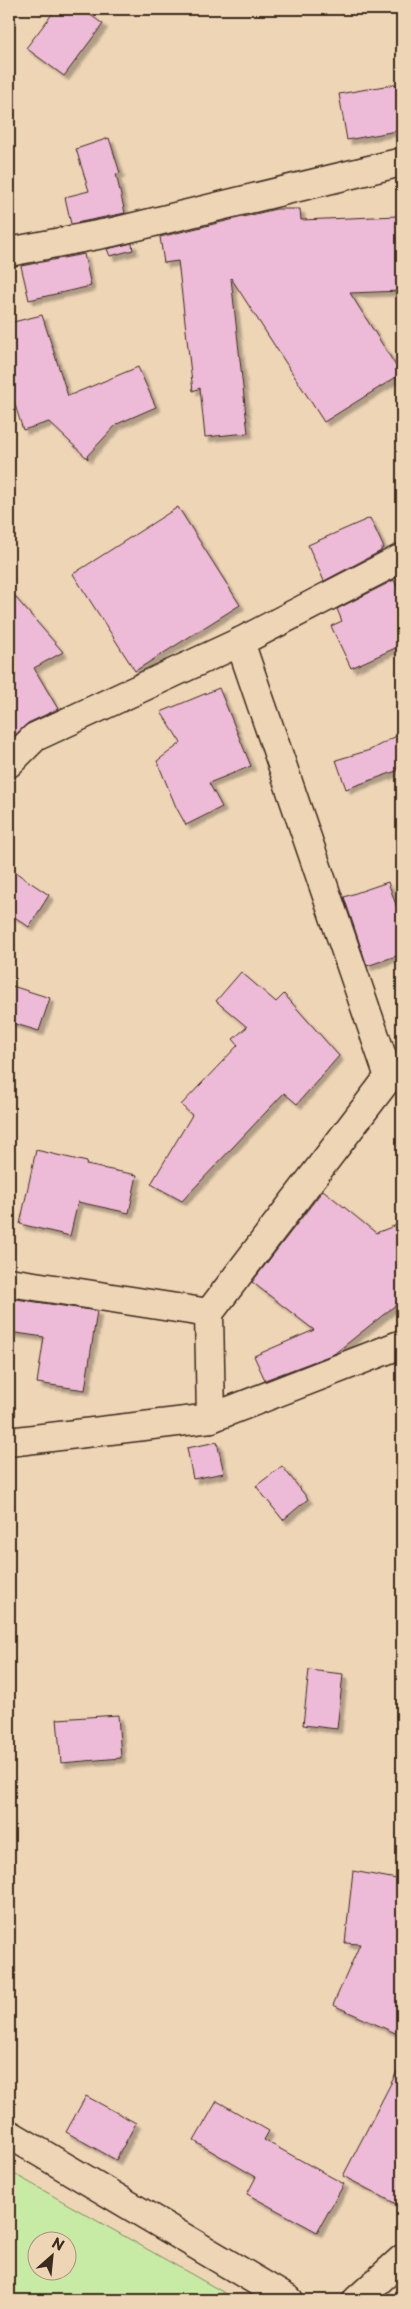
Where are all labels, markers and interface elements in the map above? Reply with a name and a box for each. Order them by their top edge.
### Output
north arrow [28,2232,78,2282]
text: N [48,2232,68,2256]

